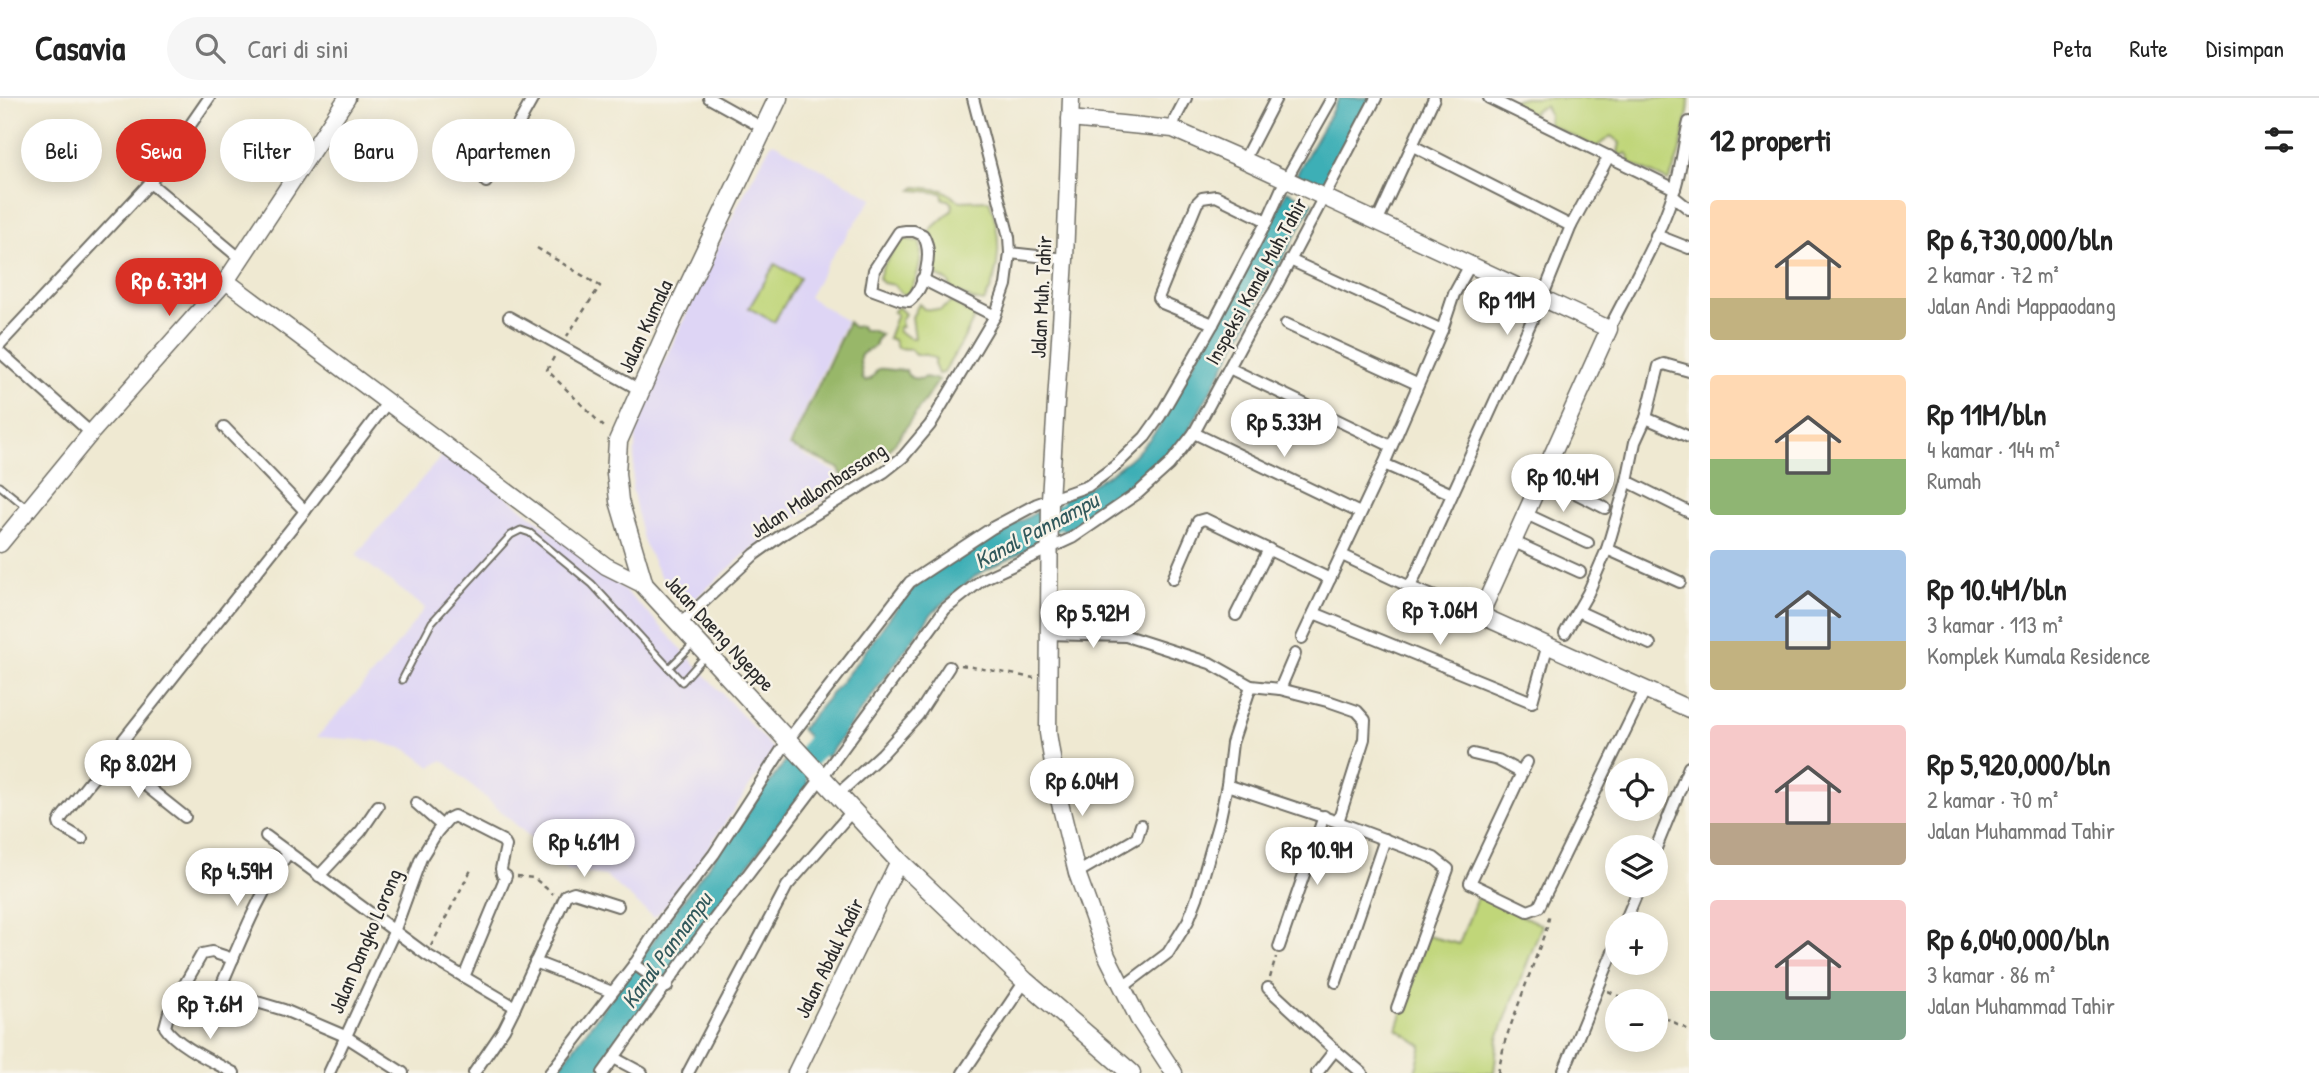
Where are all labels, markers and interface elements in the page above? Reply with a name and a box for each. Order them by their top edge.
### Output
search box [167,17,657,80]
text: Casavia [35,26,125,70]
icon: search [191,29,229,67]
text: Cari di sini [247,31,349,66]
text: Peta [2053,32,2091,64]
text: Rute [2129,32,2168,64]
text: Disimpan [2206,32,2284,64]
chip: Beli [21,119,102,182]
chip: Sewa [116,119,206,182]
chip: Filter [220,119,315,182]
chip: Baru [329,119,418,182]
chip: Apartemen [432,119,575,182]
text: 12 properti [1710,120,1832,160]
icon: filters [2260,121,2298,159]
street label: Inspeksi Kanal Muh.Tahir [1198,192,1314,370]
text: Rp 6,730,000/bln [1927,219,2113,259]
icon: home [1766,228,1850,312]
street label: Jalan Muh. Tahir [1023,235,1059,359]
pin: Rp 6.73M [97,258,241,318]
text: 2 kamar · 72 m² [1927,259,2059,290]
text: Rp 6.73M [131,265,207,296]
street label: Jalan Kumala [611,275,679,377]
pin: Rp 11M [1450,278,1564,337]
text: Rp 11M [1479,284,1535,315]
text: Jalan Andi Mappaodang [1927,290,2116,321]
text: Rp 11M/bln [1927,394,2047,434]
pin: Rp 5.33M [1212,400,1356,459]
icon: home [1766,403,1850,487]
text: Rp 5.33M [1247,406,1321,437]
text: 4 kamar · 144 m² [1927,434,2060,465]
street label: Jalan Mallombassang [744,435,892,545]
pin: Rp 10.4M [1491,454,1635,514]
text: Rp 10.4M [1527,461,1599,492]
text: Rumah [1927,465,1981,496]
water label: Kanal Pannampu [968,483,1106,577]
street label: Jalan Daeng Ngeppe [658,568,782,698]
text: Rp 10.4M/bln [1927,569,2067,609]
icon: home [1766,578,1850,662]
pin: Rp 7.06M [1368,588,1512,647]
pin: Rp 5.92M [1021,590,1165,650]
text: Rp 7.06M [1402,594,1478,625]
text: Rp 5.92M [1056,597,1130,628]
text: 3 kamar · 113 m² [1927,609,2063,640]
text: Komplek Kumala Residence [1927,640,2150,671]
pin: Rp 8.02M [66,740,210,800]
text: Rp 5,920,000/bln [1927,744,2111,784]
text: Rp 8.02M [100,747,176,778]
icon: home [1766,753,1850,837]
pin: Rp 6.04M [1010,758,1154,818]
map controls [1605,758,1668,1052]
button: locate [1605,758,1668,821]
text: Rp 6.04M [1046,765,1118,796]
text: 2 kamar · 70 m² [1927,784,2058,815]
text: Jalan Muhammad Tahir [1927,815,2115,846]
pin: Rp 4.61M [512,820,656,879]
text: Rp 4.61M [549,826,619,857]
pin: Rp 10.9M [1245,828,1389,887]
text: Rp 10.9M [1281,834,1353,865]
button: layers [1605,835,1668,898]
pin: Rp 4.59M [165,848,309,908]
text: Rp 4.59M [202,855,272,886]
street label: Jalan Dangko Lorong [321,864,409,1018]
water label: Kanal Pannampu [613,884,721,1015]
street label: Jalan Abdul Kadir [787,893,871,1023]
button: + [1605,912,1668,975]
text: Rp 6,040,000/bln [1927,919,2110,959]
icon: home [1766,928,1850,1012]
text: 3 kamar · 86 m² [1927,959,2055,990]
pin: Rp 7.6M [145,982,275,1041]
text: Rp 7.6M [178,988,242,1019]
button: − [1605,989,1668,1052]
text: Jalan Muhammad Tahir [1927,990,2115,1021]

